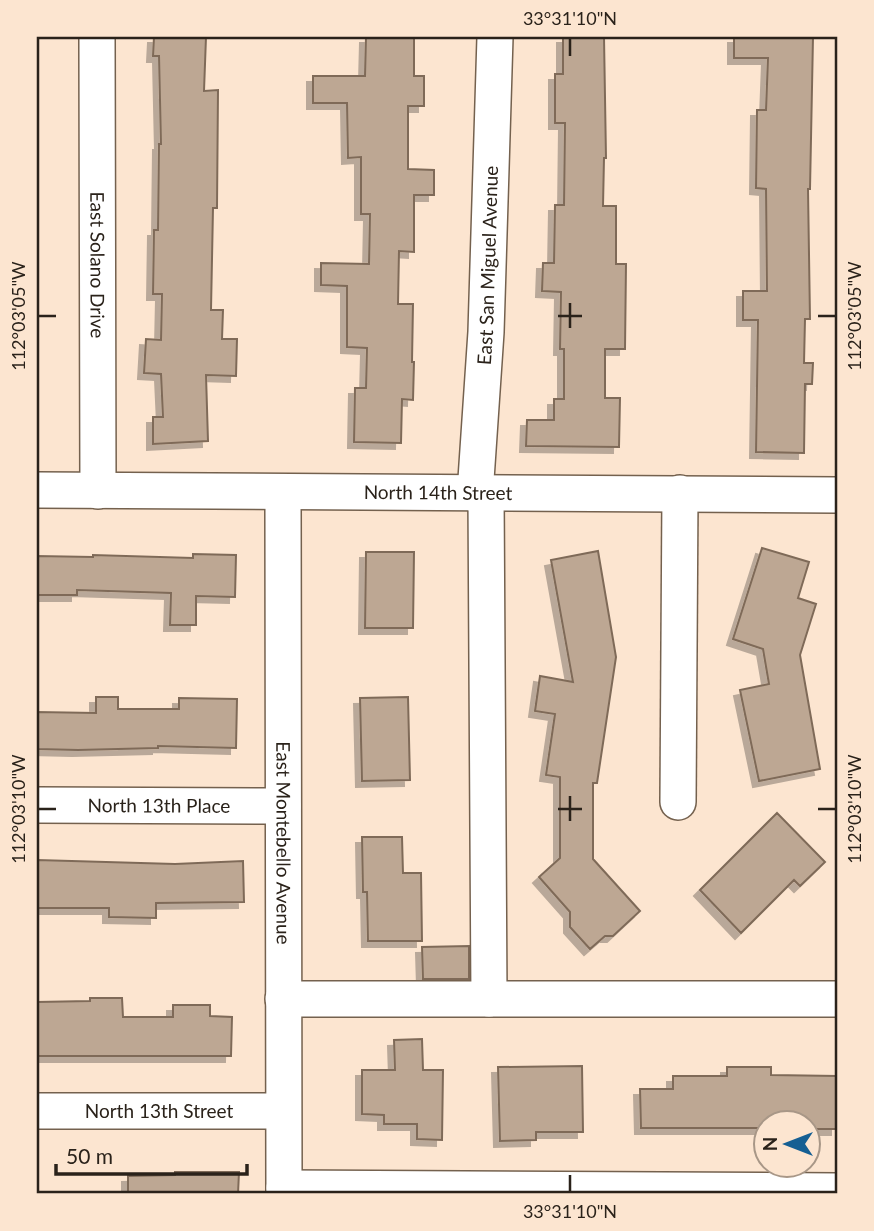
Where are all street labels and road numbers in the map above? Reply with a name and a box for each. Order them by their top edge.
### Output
street label: East San Miguel Avenue [472,165,502,366]
street label: East Solano Drive [86,192,110,338]
street label: North 14th Street [364,480,513,504]
street label: East Montebello Avenue [272,741,296,945]
street label: North 13th Place [88,793,230,817]
street label: North 13th Street [85,1099,234,1122]

